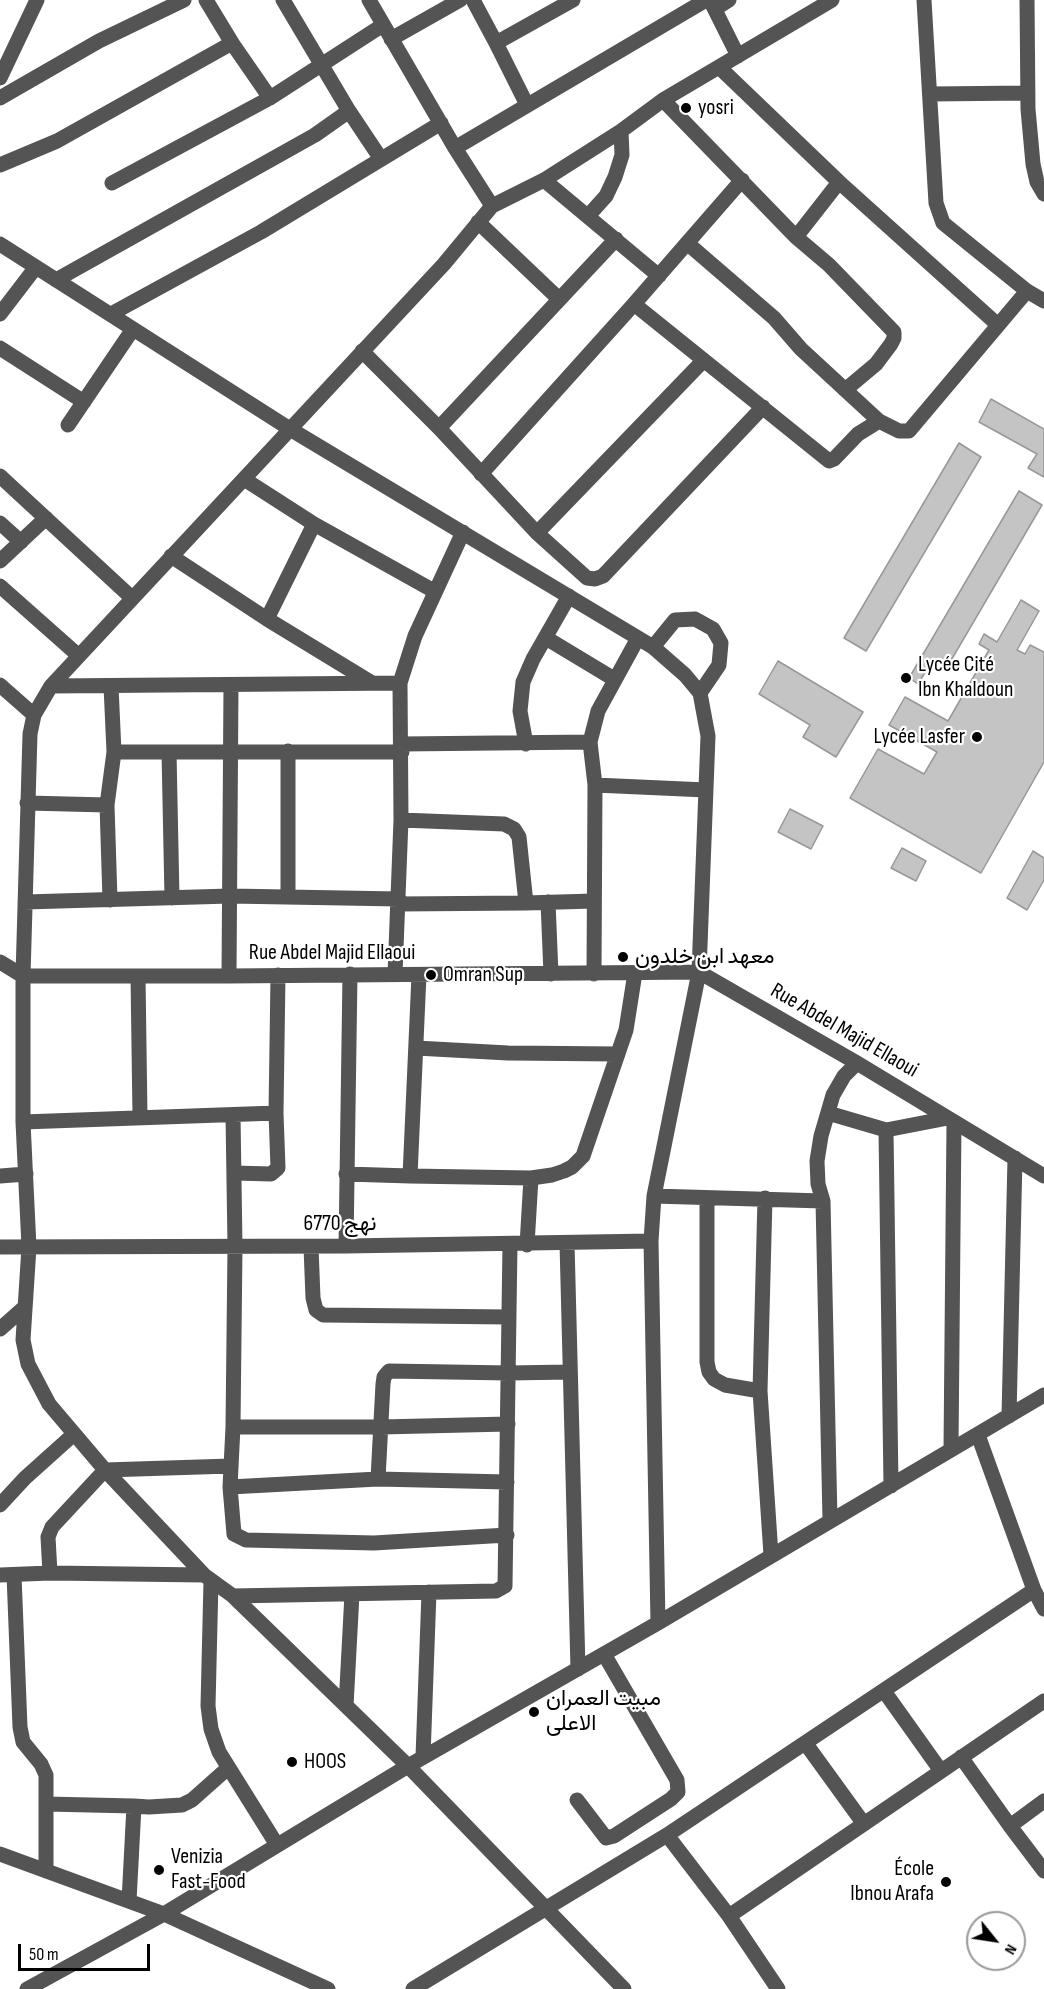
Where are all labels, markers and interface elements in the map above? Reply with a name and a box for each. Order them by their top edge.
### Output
place label: yosri [698,95,734,121]
marker: yosri [679,101,693,115]
place label: Lycée Cité Ibn Khaldoun [918,652,1013,704]
marker: Lycée Cité Ibn Khaldoun [899,671,913,685]
place label: Lycée Lasfer [874,724,965,750]
marker: Lycée Lasfer [970,730,984,744]
street label: Rue Abdel Majid Ellaoui [249,940,415,966]
place label: معهد ابن خلدون [635,944,775,970]
marker: معهد ابن خلدون [616,950,630,964]
place label: Omran Sup [443,962,523,988]
marker: Omran Sup [424,968,438,982]
street label: Rue Abdel Majid Ellaoui [765,978,923,1084]
street label: نهج 6770 [304,1211,376,1237]
place label: مبيت العمران الاعلى [546,1686,661,1738]
marker: مبيت العمران الاعلى [527,1705,541,1719]
place label: HOOS [304,1749,346,1775]
marker: HOOS [285,1755,299,1769]
place label: Venizia Fast-Food [171,1844,246,1896]
place label: École Ibnou Arafa [850,1856,934,1908]
marker: Venizia Fast-Food [152,1863,166,1877]
marker: École Ibnou Arafa [939,1875,953,1889]
north arrow [966,1911,1026,1971]
scale bar [21,1932,153,1970]
text: N [1000,1941,1021,1958]
text: 50 m [29,1944,59,1965]

